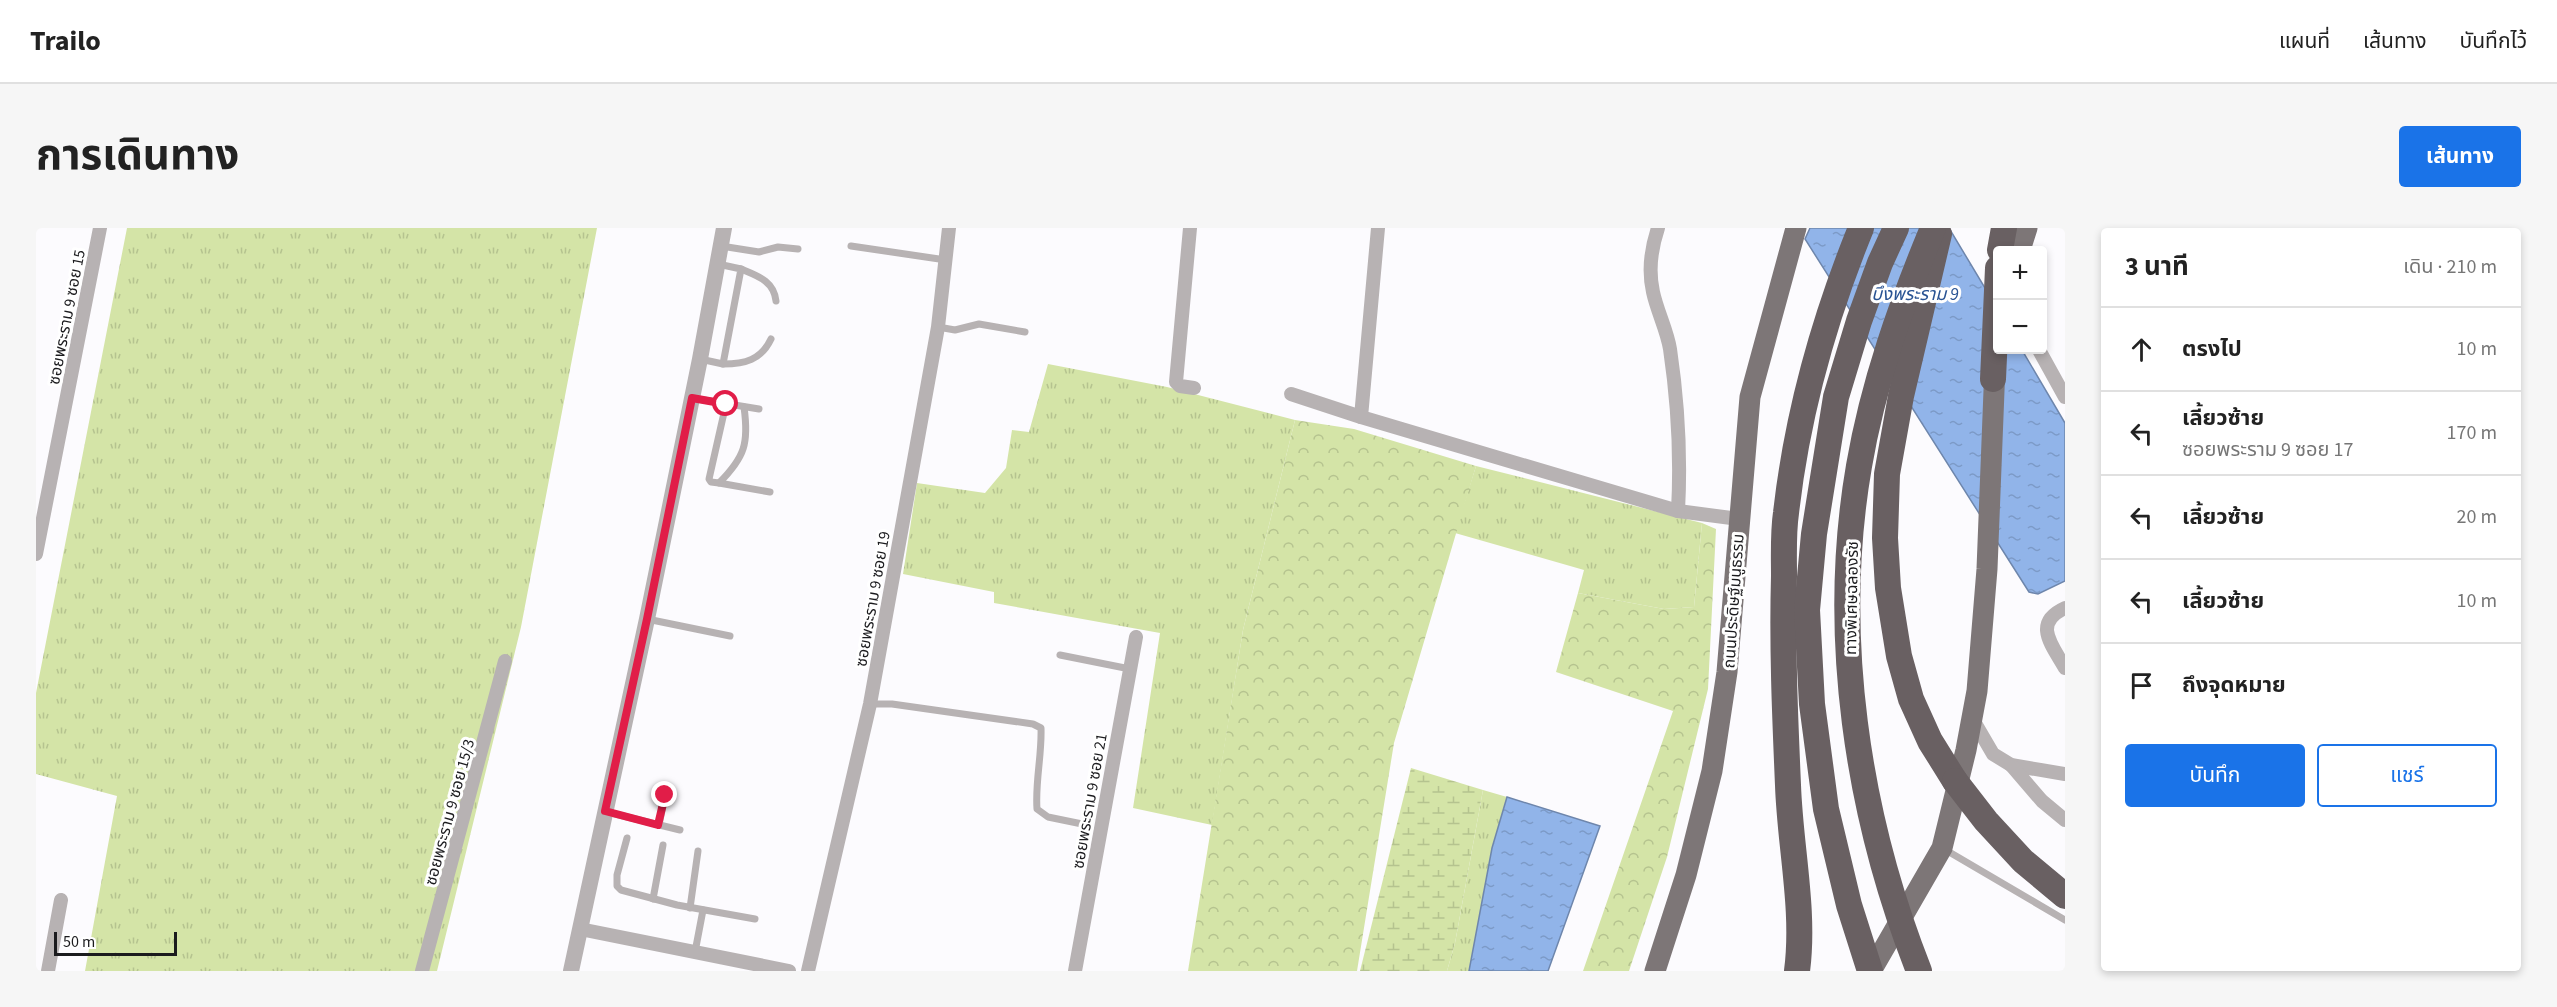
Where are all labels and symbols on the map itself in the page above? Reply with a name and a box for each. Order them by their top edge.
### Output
street label: ซอยพระราม 9 ซอย 15 [43,248,91,387]
water label: บึงพระราม 9 [1871,282,1959,307]
route start [712,390,738,416]
street label: ซอยพระราม 9 ซอย 19 [850,530,896,669]
street label: ถนนประดิษฐ์มนูธรรม [1718,533,1750,669]
street label: ทางพิเศษฉลองรัช [1840,541,1864,655]
street label: ซอยพระราม 9 ซอย 21 [1067,732,1113,871]
street label: ซอยพระราม 9 ซอย 15/3 [420,737,480,888]
route end [651,781,677,807]
scale bar [54,929,177,956]

